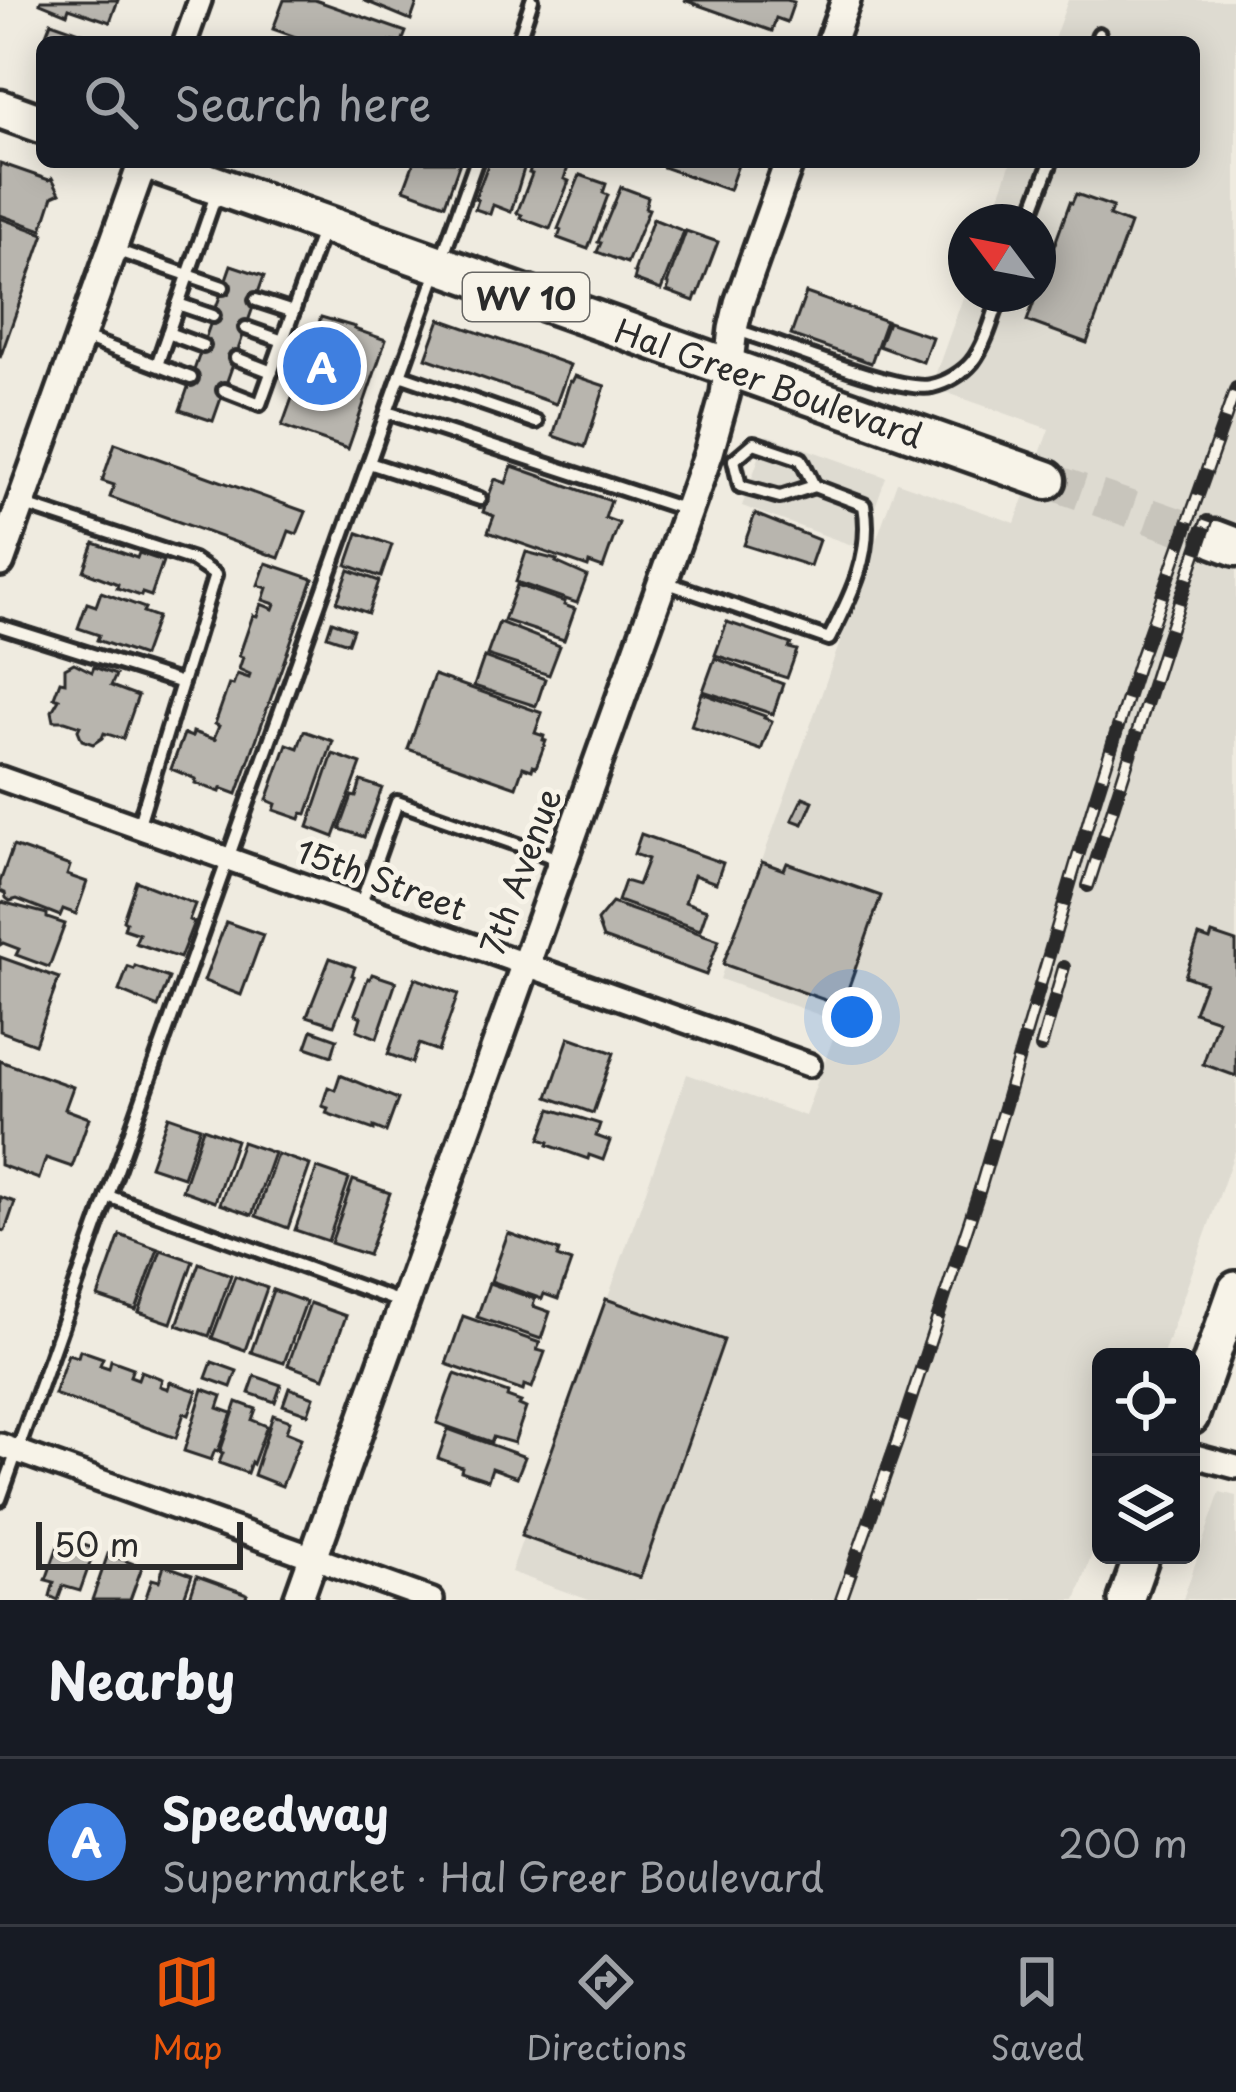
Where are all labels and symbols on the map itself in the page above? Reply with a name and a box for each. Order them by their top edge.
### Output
north arrow [948,204,1056,312]
road number: WV 10 [463,273,589,321]
street label: Hal Greer Boulevard [608,304,930,459]
pin: A [283,321,361,411]
street label: 7th Avenue [466,781,572,961]
street label: 15th Street [290,824,474,932]
your location [822,987,882,1047]
scale bar [36,1516,243,1569]

